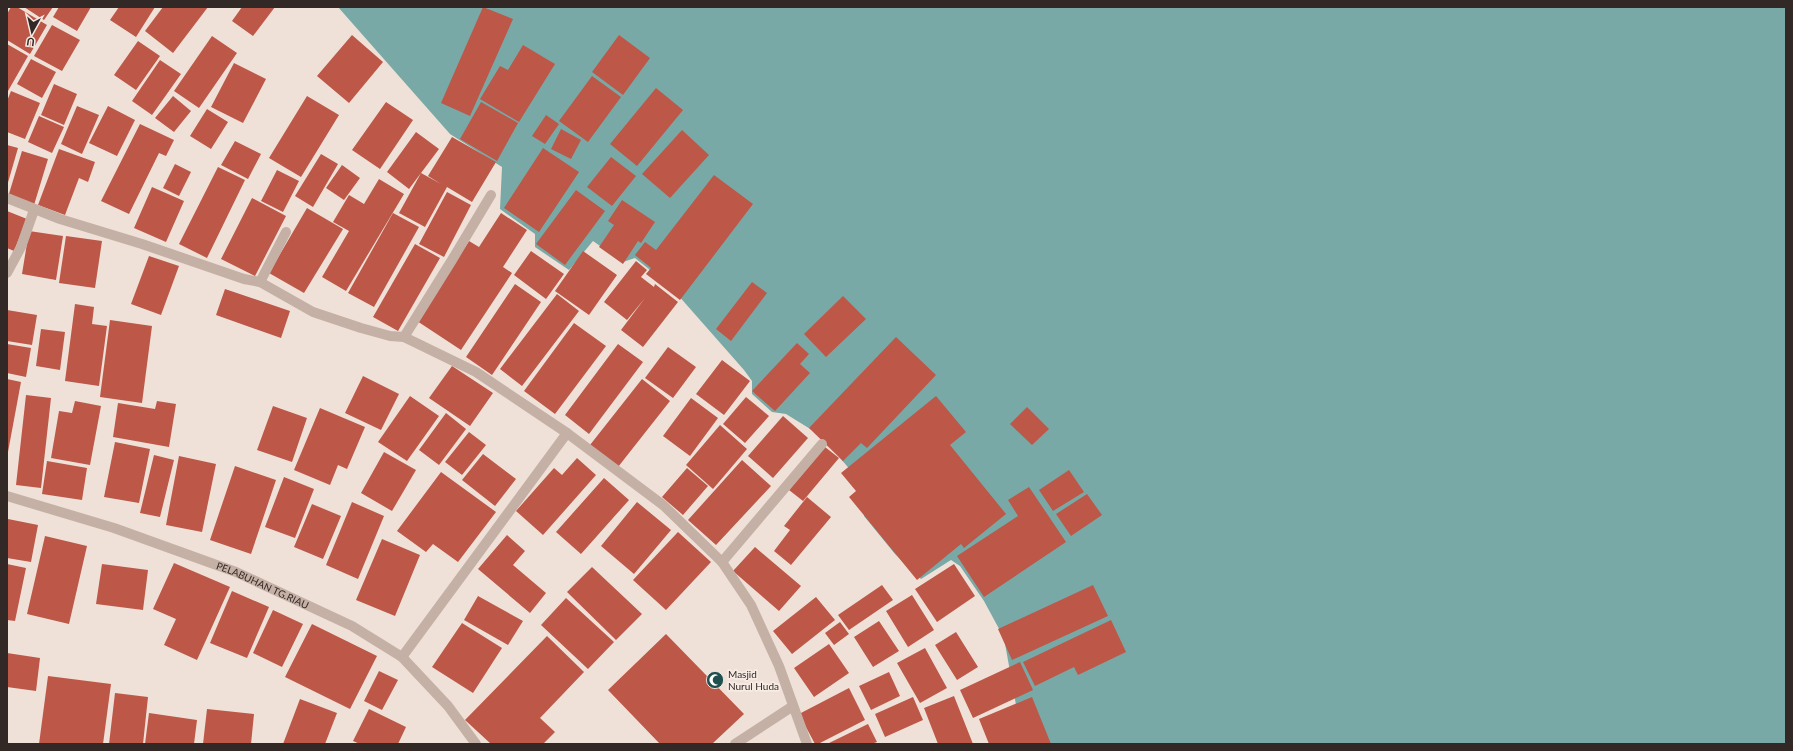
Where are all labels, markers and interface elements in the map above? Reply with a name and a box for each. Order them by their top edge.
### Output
north arrow [12,12,52,52]
text: U [26,35,35,49]
street label: PELABUHAN TG.RIAU [215,559,311,611]
place label: Masjid Nurul Huda [728,668,779,692]
mosque icon: Masjid Nurul Huda [705,670,725,690]

